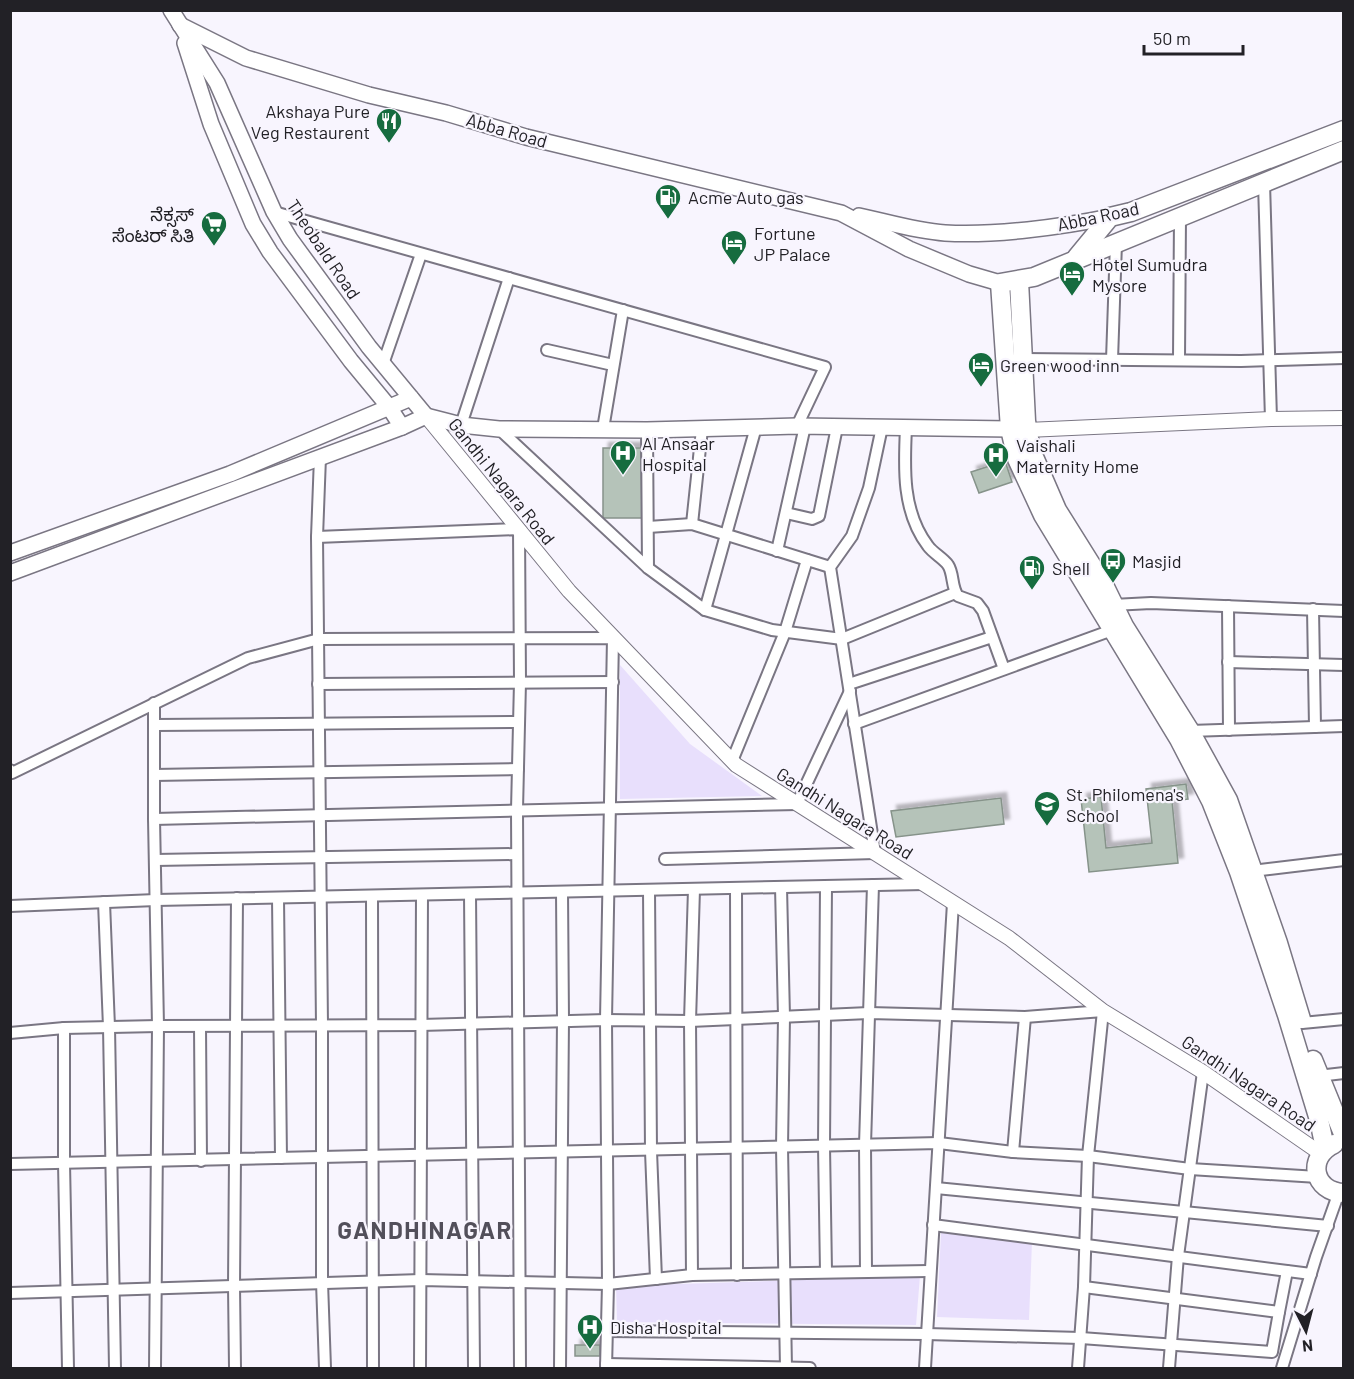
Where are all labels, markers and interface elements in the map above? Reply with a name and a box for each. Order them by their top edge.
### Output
scale bar [1144,18,1243,56]
text: 50 m [1153,27,1191,49]
place label: Akshaya Pure Veg Restaurent [251,100,370,143]
restaurant icon: Akshaya Pure Veg Restaurent [374,106,404,144]
street label: Abba Road [464,108,550,152]
fuel station icon: Acme Auto gas [653,182,683,220]
place label: Acme Auto gas [688,186,804,208]
street label: Theobald Road [283,195,365,303]
street label: Abba Road [1055,197,1141,235]
place label: ನೆಕ್ಸಸ್ ಸೆಂಟರ್ ಸಿತಿ [112,203,195,246]
supermarket icon: ನೆಕ್ಸಸ್ ಸೆಂಟರ್ ಸಿತಿ [199,209,229,247]
place label: Fortune JP Palace [754,222,831,265]
hotel icon: Fortune JP Palace [719,228,749,266]
place label: Hotel Sumudra Mysore [1092,253,1207,296]
hotel icon: Hotel Sumudra Mysore [1057,259,1087,297]
hotel icon: Green wood inn [966,350,996,388]
place label: Green wood inn [1000,354,1120,376]
street label: Gandhi Nagara Road [444,413,560,549]
place label: Al Ansaar Hospital [642,432,715,475]
place label: Vaishali Maternity Home [1016,434,1139,477]
hospital icon: Al Ansaar Hospital [608,438,638,476]
hospital icon: Vaishali Maternity Home [981,440,1011,478]
bus stop icon: Masjid [1098,546,1128,584]
place label: Masjid [1132,550,1182,572]
fuel station icon: Shell [1017,553,1047,591]
place label: Shell [1052,557,1090,579]
street label: Gandhi Nagara Road [773,762,917,864]
place label: St. Philomena's School [1066,783,1184,826]
school or university icon: St. Philomena's School [1032,789,1062,827]
street label: Gandhi Nagara Road [1178,1030,1320,1136]
district label: GANDHINAGAR [337,1215,513,1244]
north arrow [1276,1301,1336,1361]
hospital icon: Disha Hospital [575,1312,605,1350]
place label: Disha Hospital [610,1316,722,1338]
text: N [1301,1336,1314,1356]

